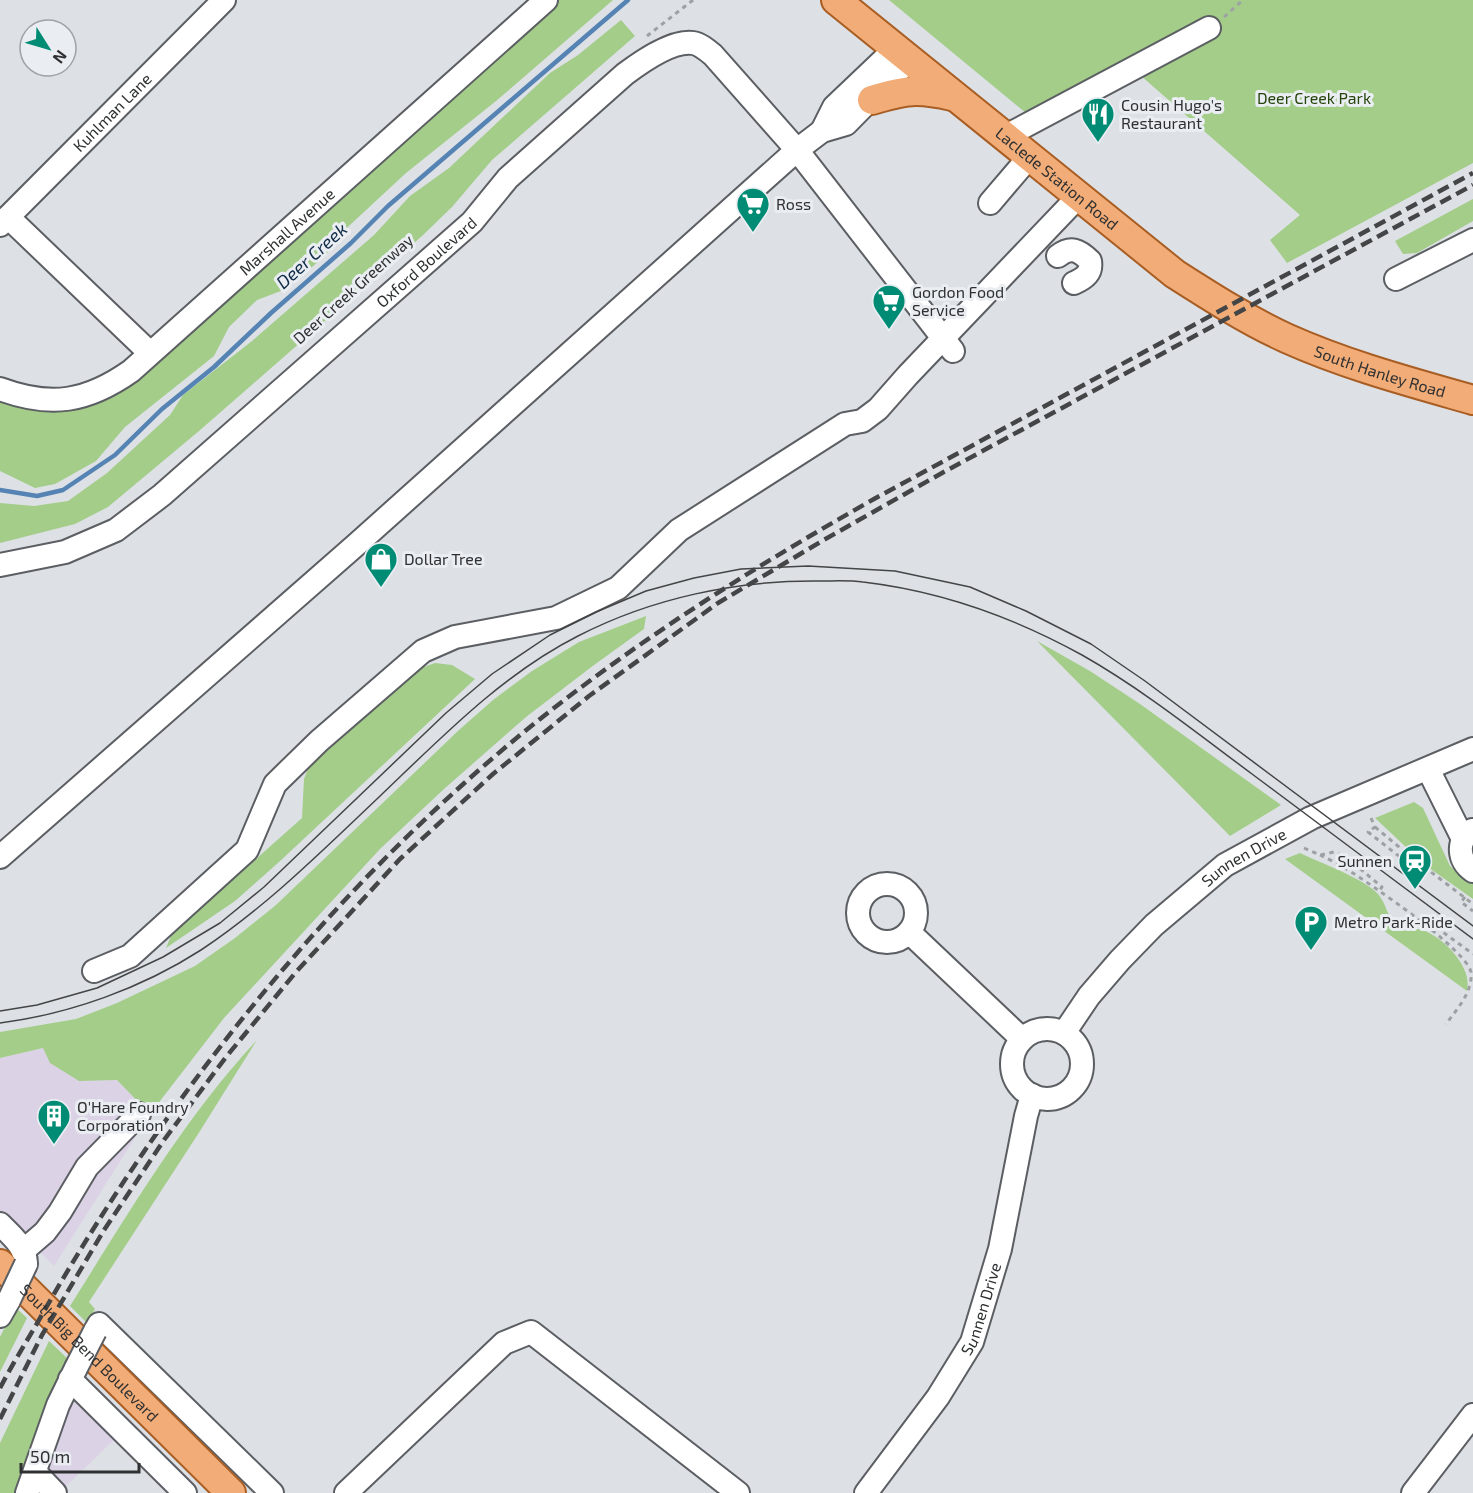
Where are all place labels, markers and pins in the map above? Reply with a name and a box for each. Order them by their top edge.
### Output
place label: Cousin Hugo's Restaurant [1121,95,1222,132]
restaurant icon: Cousin Hugo's Restaurant [1080,96,1116,143]
supermarket icon: Ross [735,186,771,233]
place label: Ross [776,194,811,213]
place label: Gordon Food Service [912,282,1004,319]
supermarket icon: Gordon Food Service [871,283,907,330]
shop icon: Dollar Tree [363,541,399,588]
place label: Dollar Tree [404,549,482,568]
station icon: Sunnen [1397,843,1433,890]
place label: Sunnen [1337,851,1392,870]
parking icon: Metro Park-Ride [1293,904,1329,951]
place label: Metro Park-Ride [1334,912,1453,931]
place label: O'Hare Foundry Corporation [77,1097,189,1134]
building icon: O'Hare Foundry Corporation [36,1098,72,1145]

